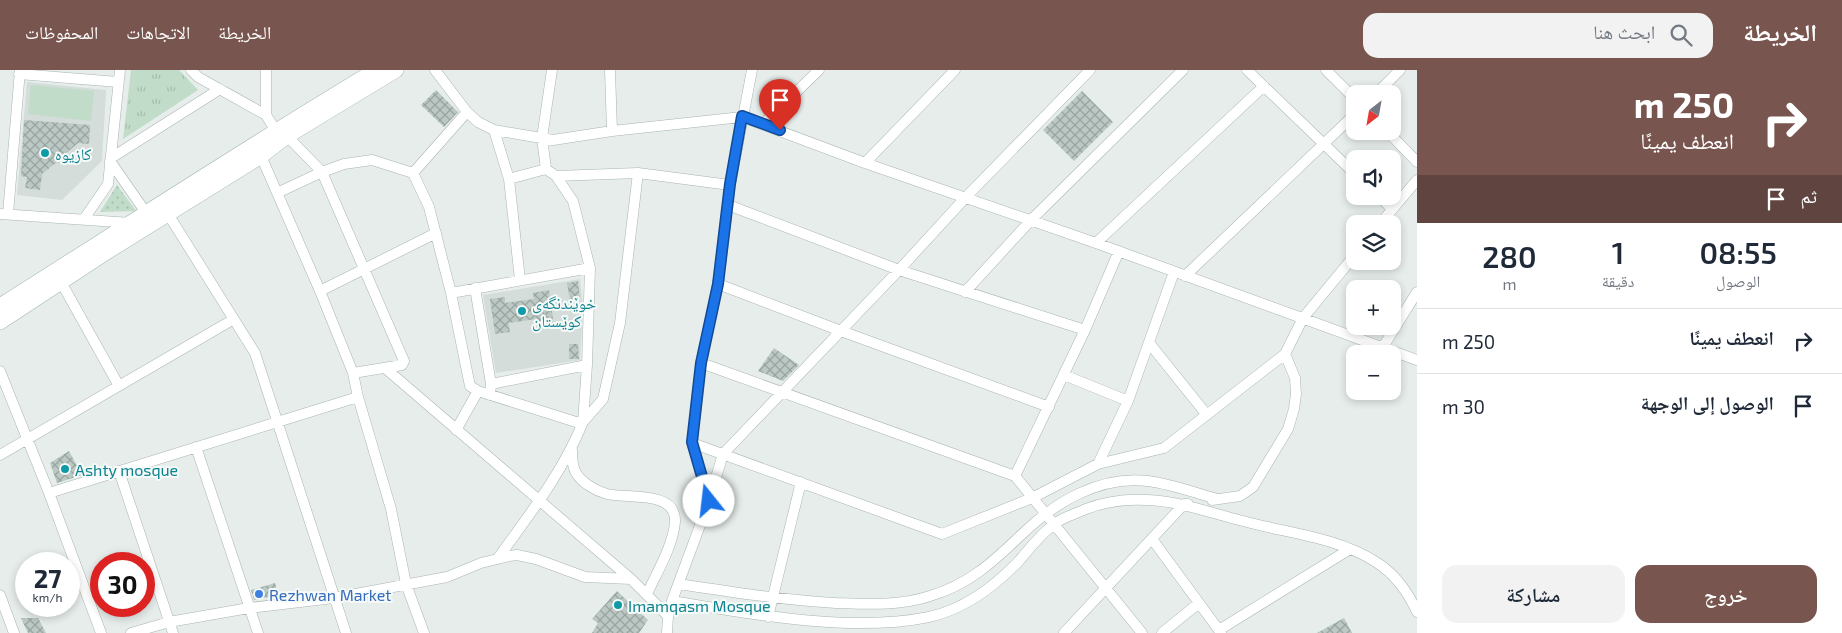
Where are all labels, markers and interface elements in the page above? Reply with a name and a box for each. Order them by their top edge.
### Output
search box [1363,13,1713,58]
text: الخريطة [1743,17,1817,46]
text: ابحث هنا [1593,20,1655,43]
text: المحفوظات [25,21,98,43]
text: الاتجاهات [126,21,190,43]
text: الخريطة [218,21,271,43]
icon: search [1667,21,1695,49]
pin [759,79,801,130]
text: 250 m [1634,83,1734,125]
north arrow [1346,85,1401,140]
map controls [1346,85,1401,400]
icon: arrive [766,86,794,114]
icon: right [1752,90,1817,155]
text: انعطف يمينًا [1640,127,1734,153]
place label: کازیوه [55,144,92,164]
marker: کازیوه [39,147,51,159]
button: sound [1346,150,1401,205]
text: ثم [1800,184,1817,207]
icon: arrive [1762,185,1790,213]
button: layers [1346,215,1401,270]
text: 1 [1612,234,1624,270]
text: 08:55 [1700,234,1777,270]
text: 280 [1482,238,1537,274]
text: دقيقة [1602,271,1634,290]
text: الوصول [1716,271,1760,290]
text: m [1502,274,1516,293]
button: + [1346,280,1401,335]
place label: خوێندنگەی کوێستان [532,293,596,332]
marker: خوێندنگەی کوێستان [516,305,528,317]
text: انعطف يمينًا [1689,326,1774,349]
icon: right [1789,327,1817,355]
text: 250 m [1442,330,1495,353]
button: − [1346,345,1401,400]
text: الوصول إلى الوجهة [1641,391,1774,414]
icon: arrive [1789,392,1817,420]
text: 30 m [1442,395,1485,418]
place label: Ashty mosque [75,460,178,479]
marker: Ashty mosque [59,463,71,475]
position arrow [682,474,734,526]
speed limit sign: 30 [90,552,155,617]
text: 27 [34,563,61,593]
button: مشاركة [1442,565,1625,623]
button: خروج [1635,565,1817,623]
place label: Rezhwan Market [269,585,391,604]
marker: Rezhwan Market [253,588,265,600]
text: km/h [33,590,62,604]
place label: Imamqasm Mosque [628,596,771,615]
marker: Imamqasm Mosque [612,599,624,611]

